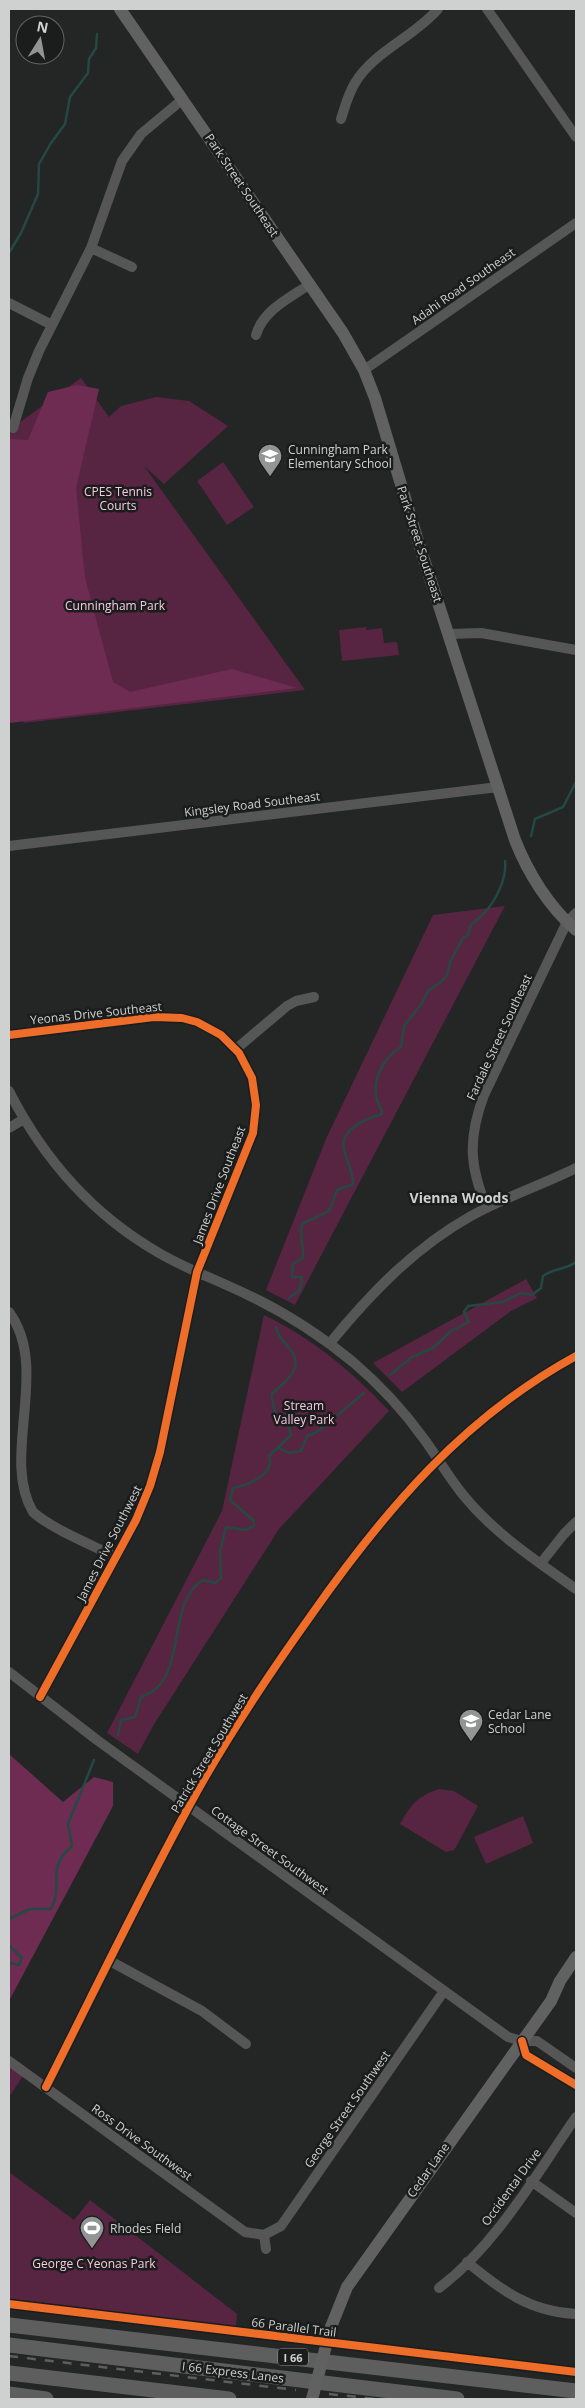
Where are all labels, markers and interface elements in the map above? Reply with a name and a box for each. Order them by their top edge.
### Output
north arrow [15,15,65,65]
text: N [35,16,50,37]
street label: Park Street Southeast [201,130,283,240]
street label: Adahi Road Southeast [408,244,518,328]
place label: Cunningham Park Elementary School [288,441,392,472]
school or university icon: Cunningham Park Elementary School [257,443,283,477]
park label: CPES Tennis Courts [84,483,152,514]
street label: Park Street Southeast [393,484,447,604]
park label: Cunningham Park [65,597,166,614]
street label: Kingsley Road Southeast [183,787,321,821]
street label: Fardale Street Southeast [462,971,536,1103]
street label: Yeonas Drive Southeast [29,998,163,1028]
street label: James Drive Southeast [188,1123,249,1247]
district label: Vienna Woods [410,1188,508,1207]
park label: Stream Valley Park [274,1397,335,1428]
street label: James Drive Southwest [72,1482,146,1605]
street label: Patrick Street Southwest [167,1690,251,1816]
place label: Cedar Lane School [488,1706,552,1737]
school or university icon: Cedar Lane School [458,1708,484,1742]
street label: Cottage Street Southwest [208,1801,332,1899]
street label: George Street Southwest [300,2047,394,2171]
street label: Ross Drive Southwest [88,2100,196,2184]
street label: Cedar Lane [403,2139,453,2201]
street label: Occidental Drive [477,2145,545,2229]
sports icon: Rhodes Field [79,2215,105,2249]
place label: Rhodes Field [110,2220,181,2237]
park label: George C Yeonas Park [32,2255,156,2272]
street label: 66 Parallel Trail [251,2313,337,2341]
road number: I 66 [278,2348,308,2366]
street label: I 66 Express Lanes [181,2357,285,2387]

